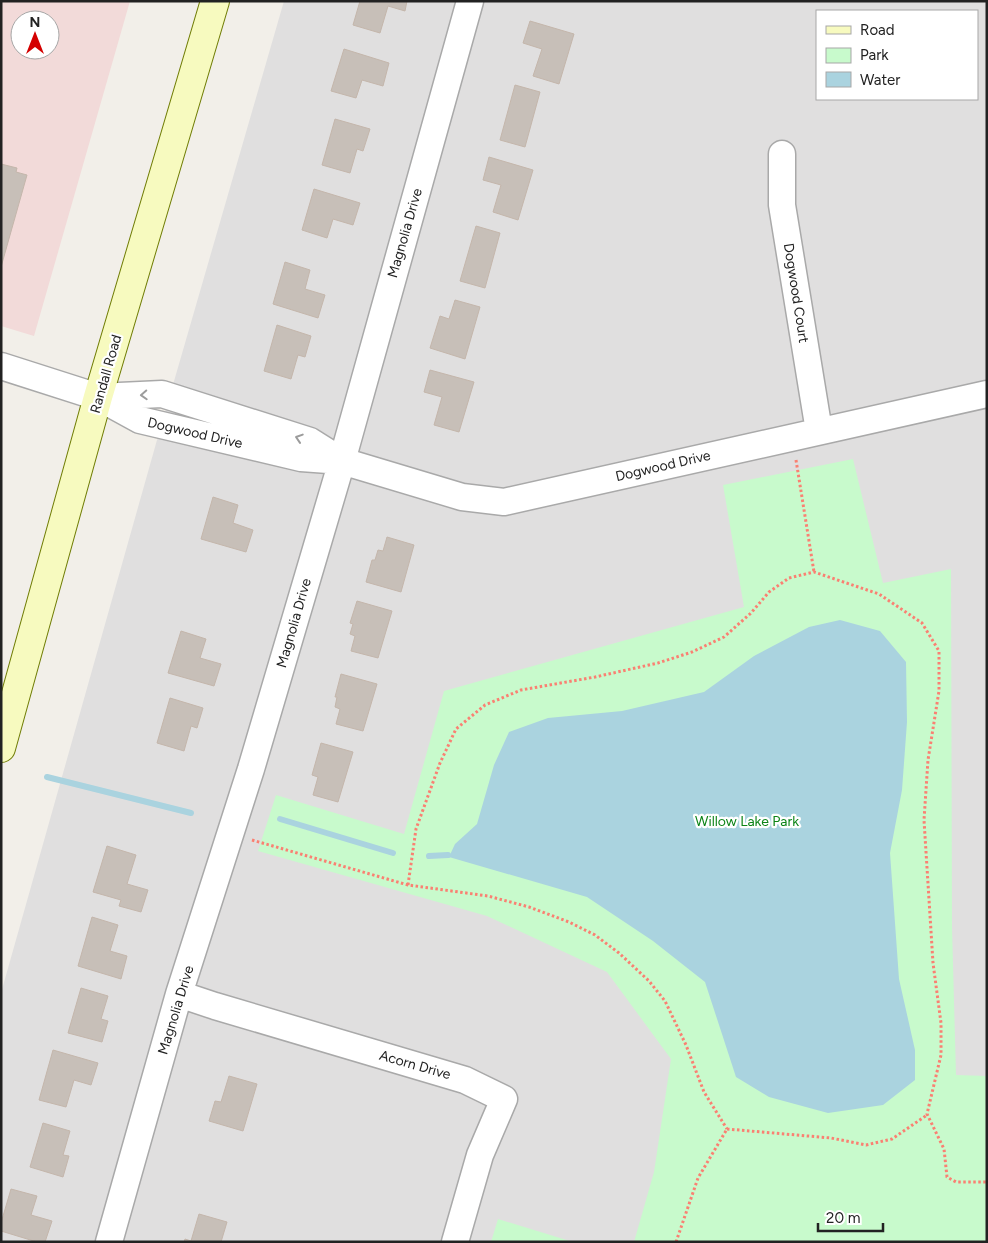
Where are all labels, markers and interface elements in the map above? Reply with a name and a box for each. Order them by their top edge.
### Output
north arrow [10,10,60,60]
legend [816,10,978,100]
text: N [30,14,40,31]
text: Road [860,21,895,39]
text: Park [860,46,889,64]
text: Water [860,71,900,89]
street label: Magnolia Drive [384,186,426,280]
street label: Dogwood Court [780,242,812,344]
street label: Randall Road [87,333,125,415]
one-way arrow [139,390,147,401]
street label: Dogwood Drive [146,414,245,452]
one-way arrow [296,434,304,444]
street label: Dogwood Drive [614,447,713,485]
street label: Magnolia Drive [273,576,315,670]
park label: Willow Lake Park [695,813,799,830]
street label: Magnolia Drive [154,963,198,1057]
street label: Acorn Drive [377,1047,453,1083]
scale bar [818,1200,883,1232]
text: 20 m [826,1209,860,1227]

